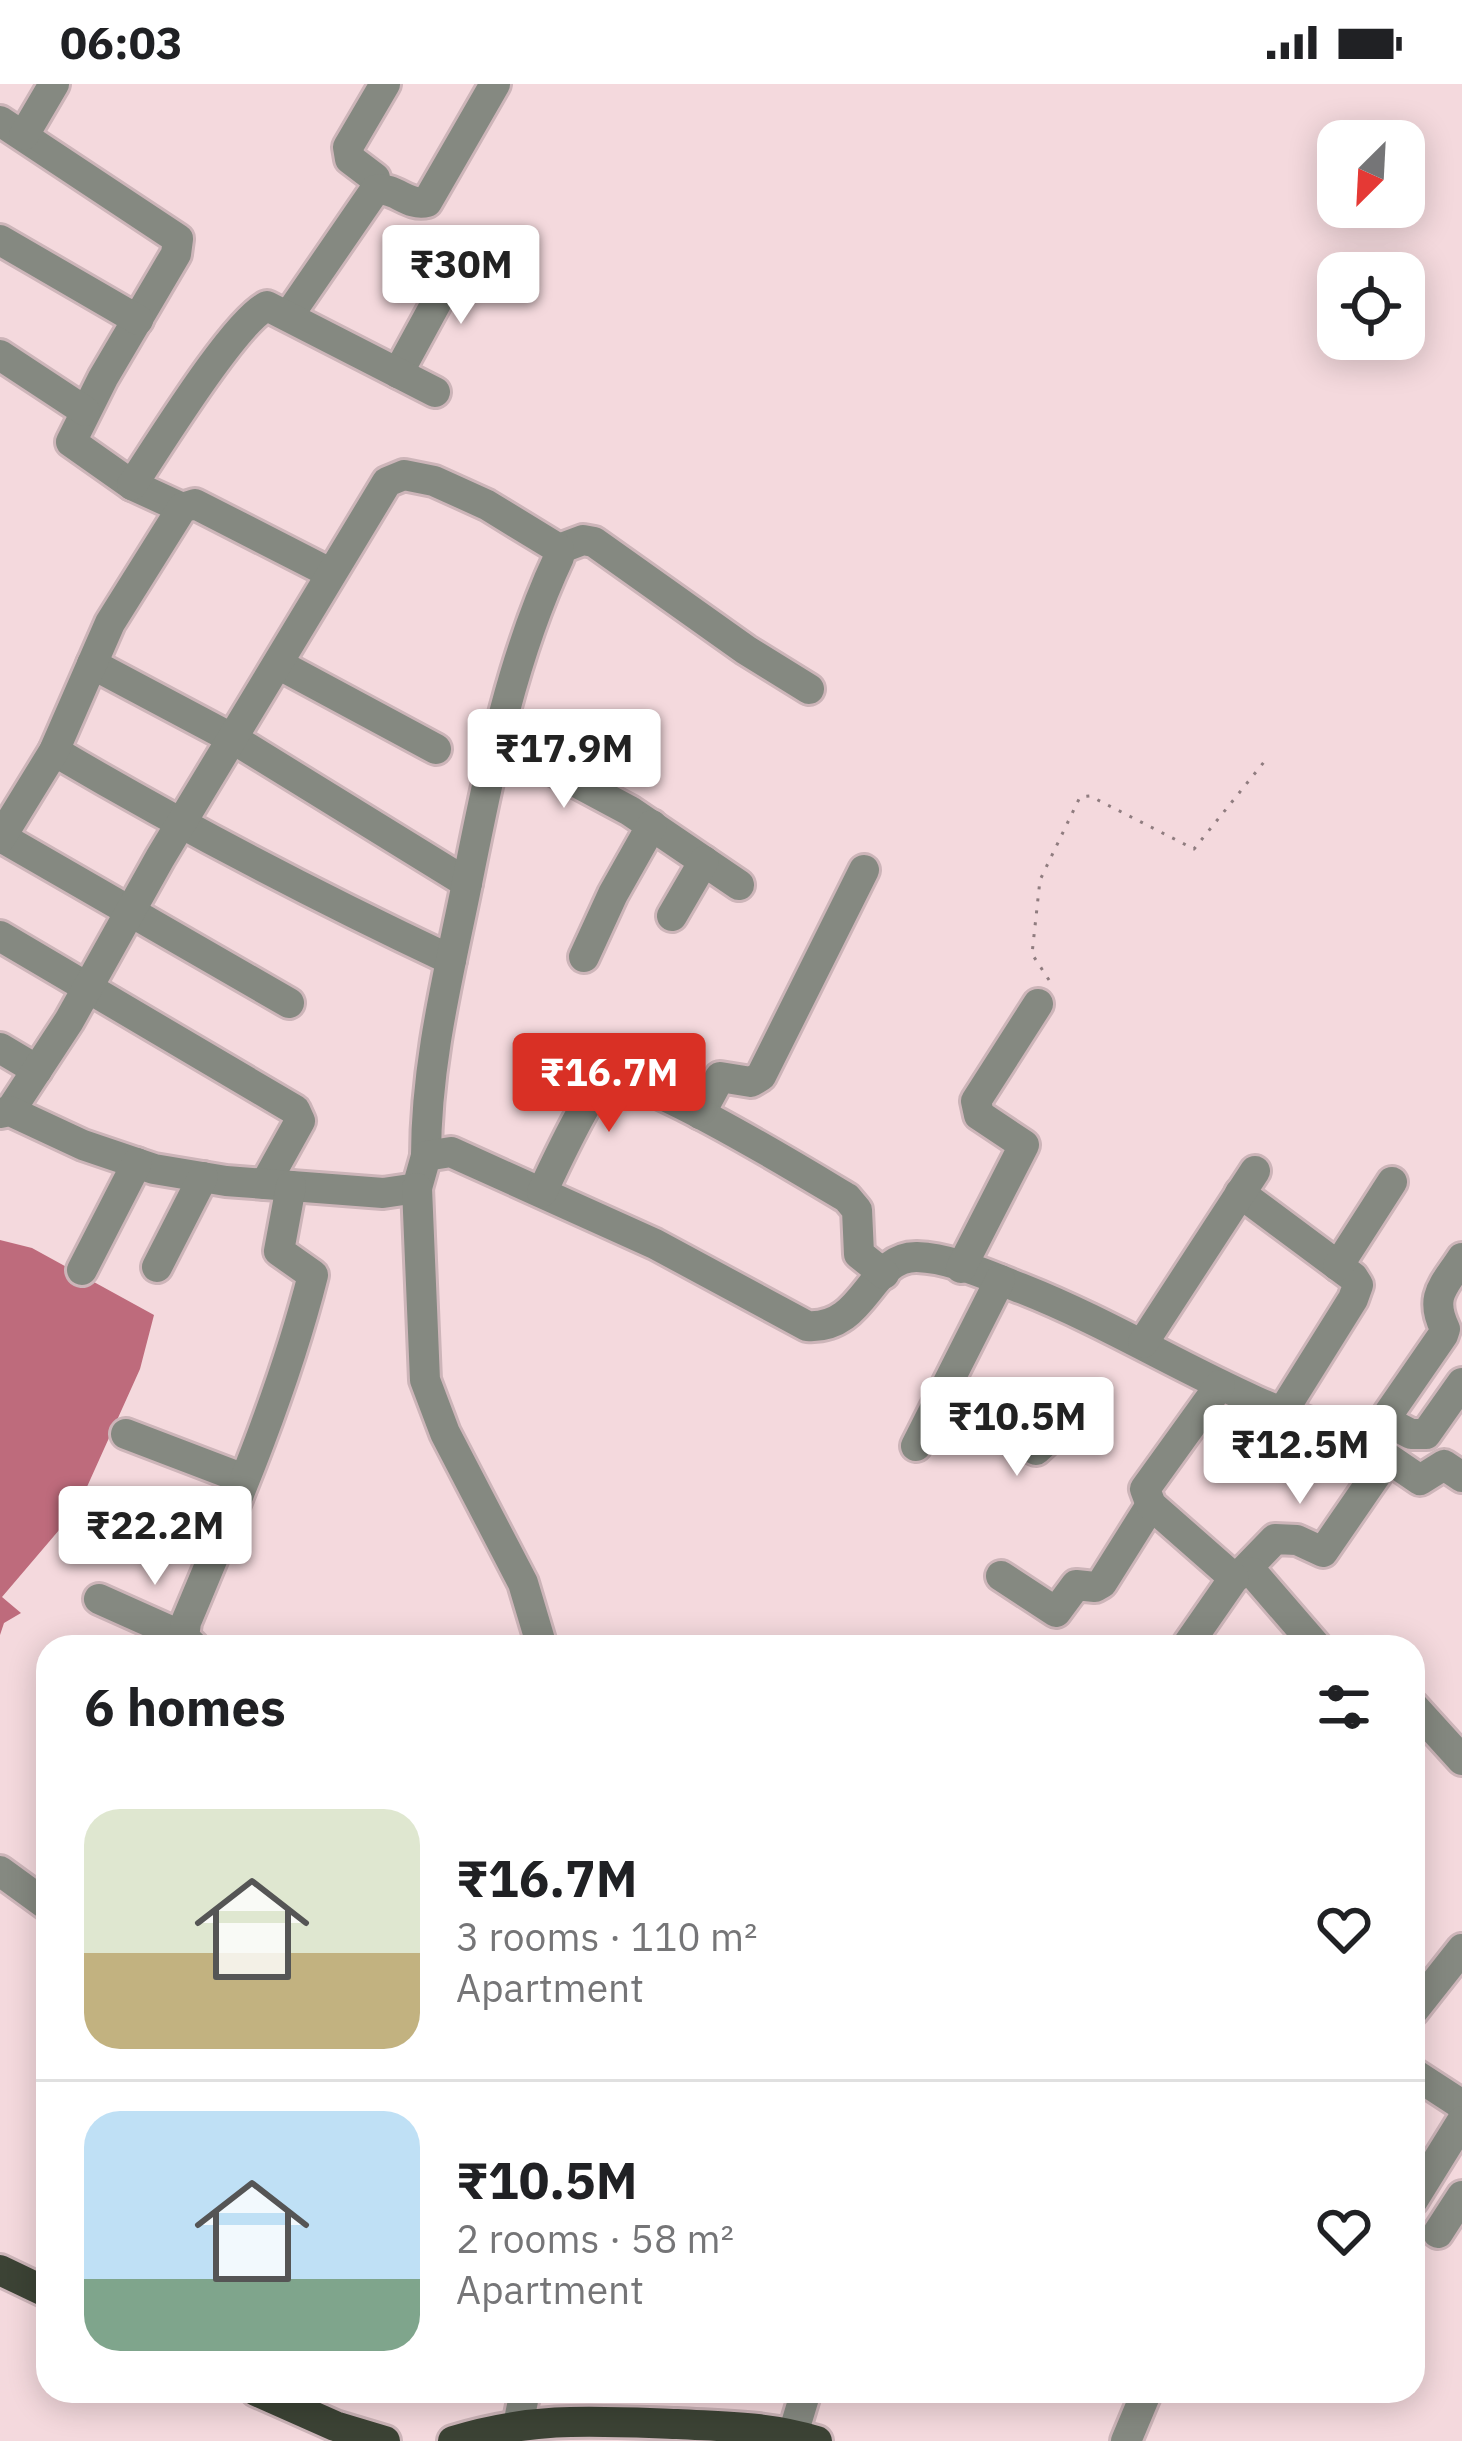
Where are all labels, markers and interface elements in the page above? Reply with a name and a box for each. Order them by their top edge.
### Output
text: 06:03 [60,13,183,71]
north arrow [1317,120,1425,228]
map controls [1317,120,1425,360]
pin: ₹30M [390,225,532,327]
text: ₹30M [409,238,513,289]
button: locate [1317,252,1425,360]
pin: ₹17.9M [466,709,662,811]
text: ₹17.9M [495,722,633,773]
pin: ₹16.7M [511,1033,707,1135]
text: ₹16.7M [540,1046,678,1097]
pin: ₹10.5M [919,1377,1115,1479]
text: ₹10.5M [948,1390,1086,1441]
pin: ₹12.5M [1202,1405,1398,1507]
text: ₹12.5M [1231,1418,1369,1469]
pin: ₹22.2M [57,1486,253,1588]
text: ₹22.2M [86,1499,224,1550]
text: 6 homes [84,1674,286,1740]
icon: filters [1311,1674,1377,1740]
text: ₹16.7M [456,1845,637,1911]
icon: home [180,1857,324,2001]
icon: heart [1311,1896,1377,1962]
text: 3 rooms · 110 m² [456,1911,758,1962]
text: Apartment [456,1962,644,2013]
text: ₹10.5M [456,2147,637,2213]
icon: home [180,2159,324,2303]
icon: heart [1311,2198,1377,2264]
text: 2 rooms · 58 m² [456,2213,734,2264]
text: Apartment [456,2264,644,2315]

